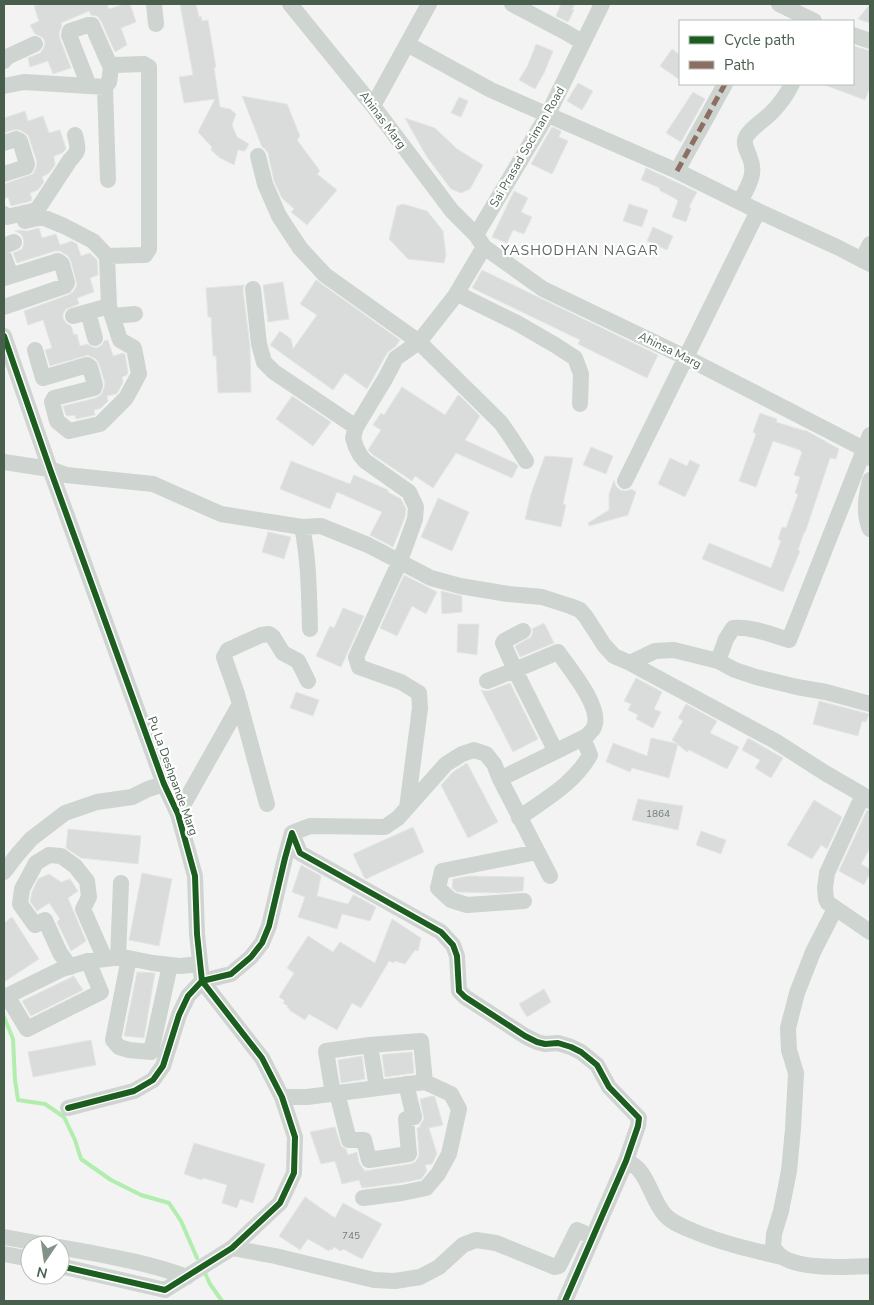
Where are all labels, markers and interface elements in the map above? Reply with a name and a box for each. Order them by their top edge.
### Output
legend [679,20,854,85]
text: Cycle path [724,30,795,50]
text: Path [724,55,755,75]
street label: Sai Prasad Sociman Road [486,84,568,210]
street label: Ahinas Marg [356,88,410,152]
district label: YASHODHAN NAGAR [500,241,659,260]
street label: Ahinsa Marg [636,328,704,372]
street label: Pu La Deshpande Marg [144,714,202,838]
house number: 1864 [646,807,670,821]
house number: 745 [342,1229,360,1243]
north arrow [20,1235,70,1285]
text: N [35,1262,49,1283]

